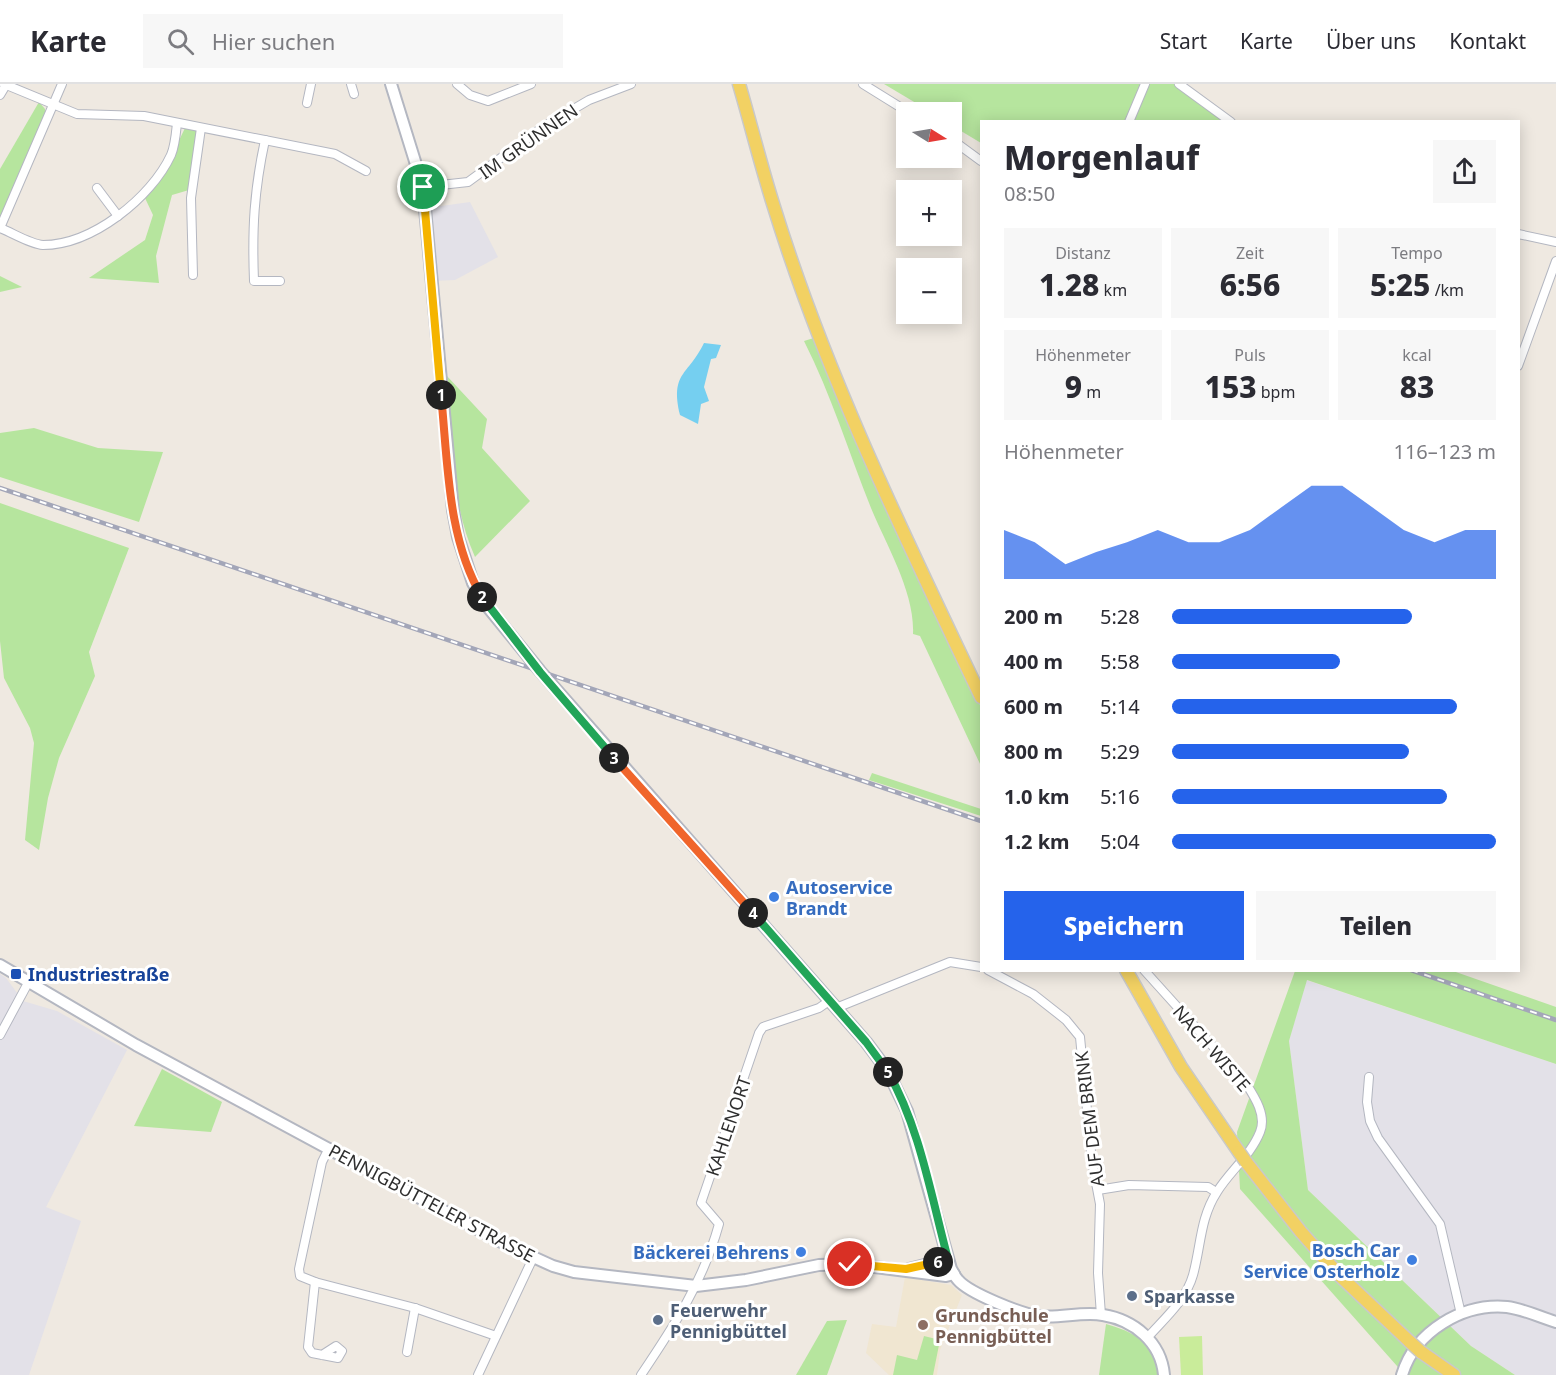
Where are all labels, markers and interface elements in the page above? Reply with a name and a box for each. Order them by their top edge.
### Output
search box [143,14,563,68]
text: Karte [30,22,107,60]
icon: search [164,25,197,58]
text: Hier suchen [212,26,335,56]
text: Start [1160,27,1207,55]
text: Karte [1240,27,1293,55]
text: Über uns [1326,27,1416,55]
text: Kontakt [1449,27,1526,55]
street label: IM GRÜNNEN [474,98,582,184]
north arrow [896,102,962,168]
map controls [896,102,962,324]
text: Morgenlauf [1004,135,1199,180]
button: share [1433,140,1496,203]
pin [397,161,448,212]
icon: arrive [406,170,439,203]
button: + [896,180,962,246]
text: 08:50 [1004,180,1055,207]
text: Distanz [1055,242,1111,264]
text: Zeit [1236,242,1264,264]
text: Tempo [1391,242,1443,264]
button: − [896,258,962,324]
text: 1.28 [1039,264,1099,305]
text: 6:56 [1220,264,1280,305]
text: 5:25 [1370,264,1430,305]
text: km [1099,279,1127,301]
text: /km [1430,279,1464,301]
text: Höhenmeter [1035,344,1131,366]
text: Puls [1234,344,1266,366]
text: kcal [1402,344,1432,366]
text: 9 [1065,366,1082,407]
text: 153 [1205,366,1257,407]
text: 83 [1400,366,1434,407]
pin: 1 [426,380,456,410]
text: m [1082,381,1101,403]
text: bpm [1257,381,1295,403]
text: 1 [436,384,446,406]
text: Höhenmeter [1004,438,1124,465]
text: 116–123 m [1393,438,1496,465]
pin: 2 [467,582,497,612]
text: 2 [477,586,487,608]
text: 200 m [1004,603,1063,630]
text: 5:28 [1100,603,1140,630]
text: 400 m [1004,648,1063,675]
text: 5:58 [1100,648,1140,675]
text: 600 m [1004,693,1063,720]
text: 5:14 [1100,693,1140,720]
text: 800 m [1004,738,1063,765]
text: 5:29 [1100,738,1140,765]
pin: 3 [599,743,629,773]
text: 3 [609,747,619,769]
text: 1.0 km [1004,783,1070,810]
text: 5:16 [1100,783,1140,810]
text: 1.2 km [1004,828,1070,855]
text: 5:04 [1100,828,1140,855]
place label: Autoservice Brandt [786,875,893,920]
marker: Autoservice Brandt [767,890,781,904]
button: Speichern [1004,891,1244,960]
button: Teilen [1256,891,1496,960]
pin: 4 [738,898,768,928]
text: 4 [748,902,758,924]
place label: Industriestraße [28,962,170,986]
marker: Industriestraße [9,967,23,981]
street label: NACH WISTE [1168,1000,1256,1096]
street label: AUF DEM BRINK [1069,1049,1109,1188]
pin: 5 [873,1057,903,1087]
text: 5 [883,1061,893,1083]
street label: KAHLENORT [700,1073,756,1179]
street label: PENNIGBÜTTELER STRASSE [325,1138,539,1268]
pin [824,1238,875,1289]
place label: Bosch Car Service Osterholz [1244,1238,1400,1283]
place label: Bäckerei Behrens [633,1240,789,1264]
marker: Bäckerei Behrens [794,1245,808,1259]
icon: check [833,1247,866,1280]
pin: 6 [923,1247,953,1277]
text: 6 [933,1251,943,1273]
marker: Bosch Car Service Osterholz [1405,1253,1419,1267]
place label: Sparkasse [1144,1284,1235,1308]
marker: Sparkasse [1125,1289,1139,1303]
place label: Feuerwehr Pennigbüttel [670,1298,787,1343]
place label: Grundschule Pennigbüttel [935,1303,1052,1348]
marker: Feuerwehr Pennigbüttel [651,1313,665,1327]
marker: Grundschule Pennigbüttel [916,1318,930,1332]

